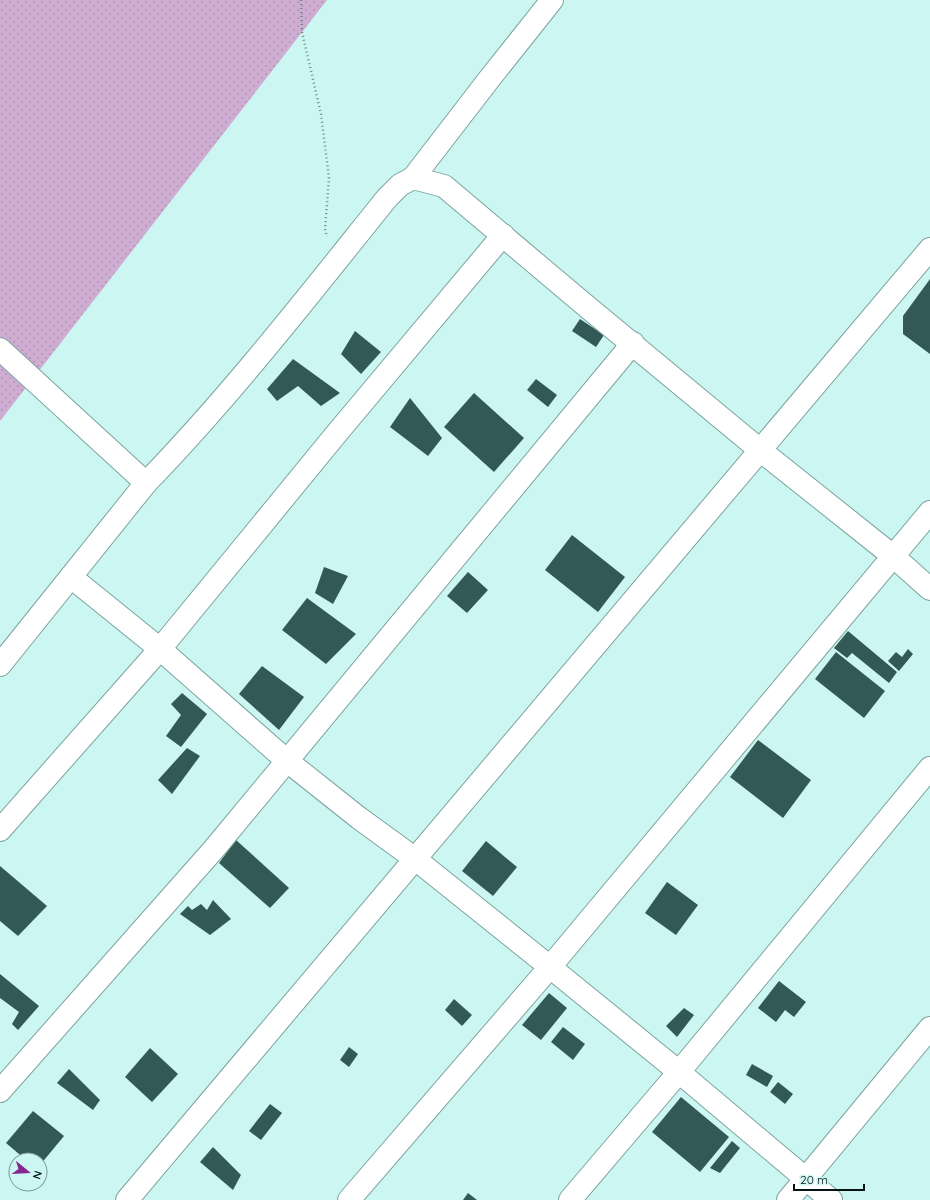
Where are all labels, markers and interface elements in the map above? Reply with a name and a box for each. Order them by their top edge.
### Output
north arrow [8,1152,48,1192]
scale bar [794,1166,864,1192]
text: N [30,1169,45,1181]
text: 20 m [800,1172,828,1187]

